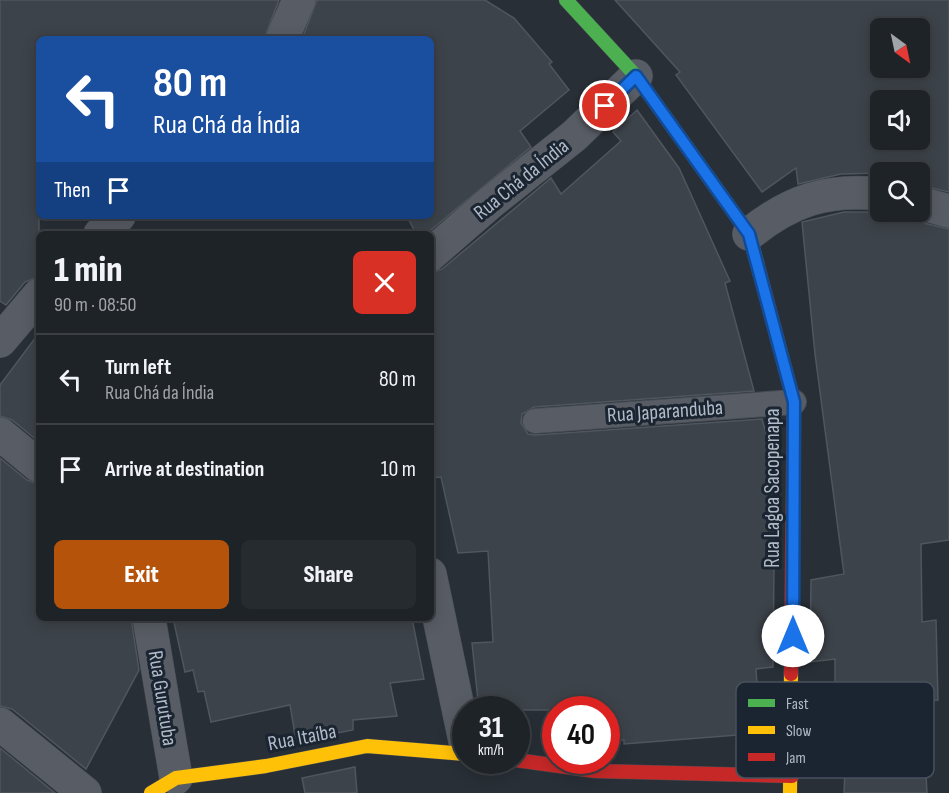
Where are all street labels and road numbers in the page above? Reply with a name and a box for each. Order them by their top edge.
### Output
street label: Rua Chá da Índia [469,134,574,225]
street label: Rua Japaranduba [606,395,724,428]
street label: Rua Lagoa Sacopenapa [760,408,785,568]
street label: Rua Gurutuba [143,649,182,747]
street label: Rua Itaíba [266,719,338,756]

